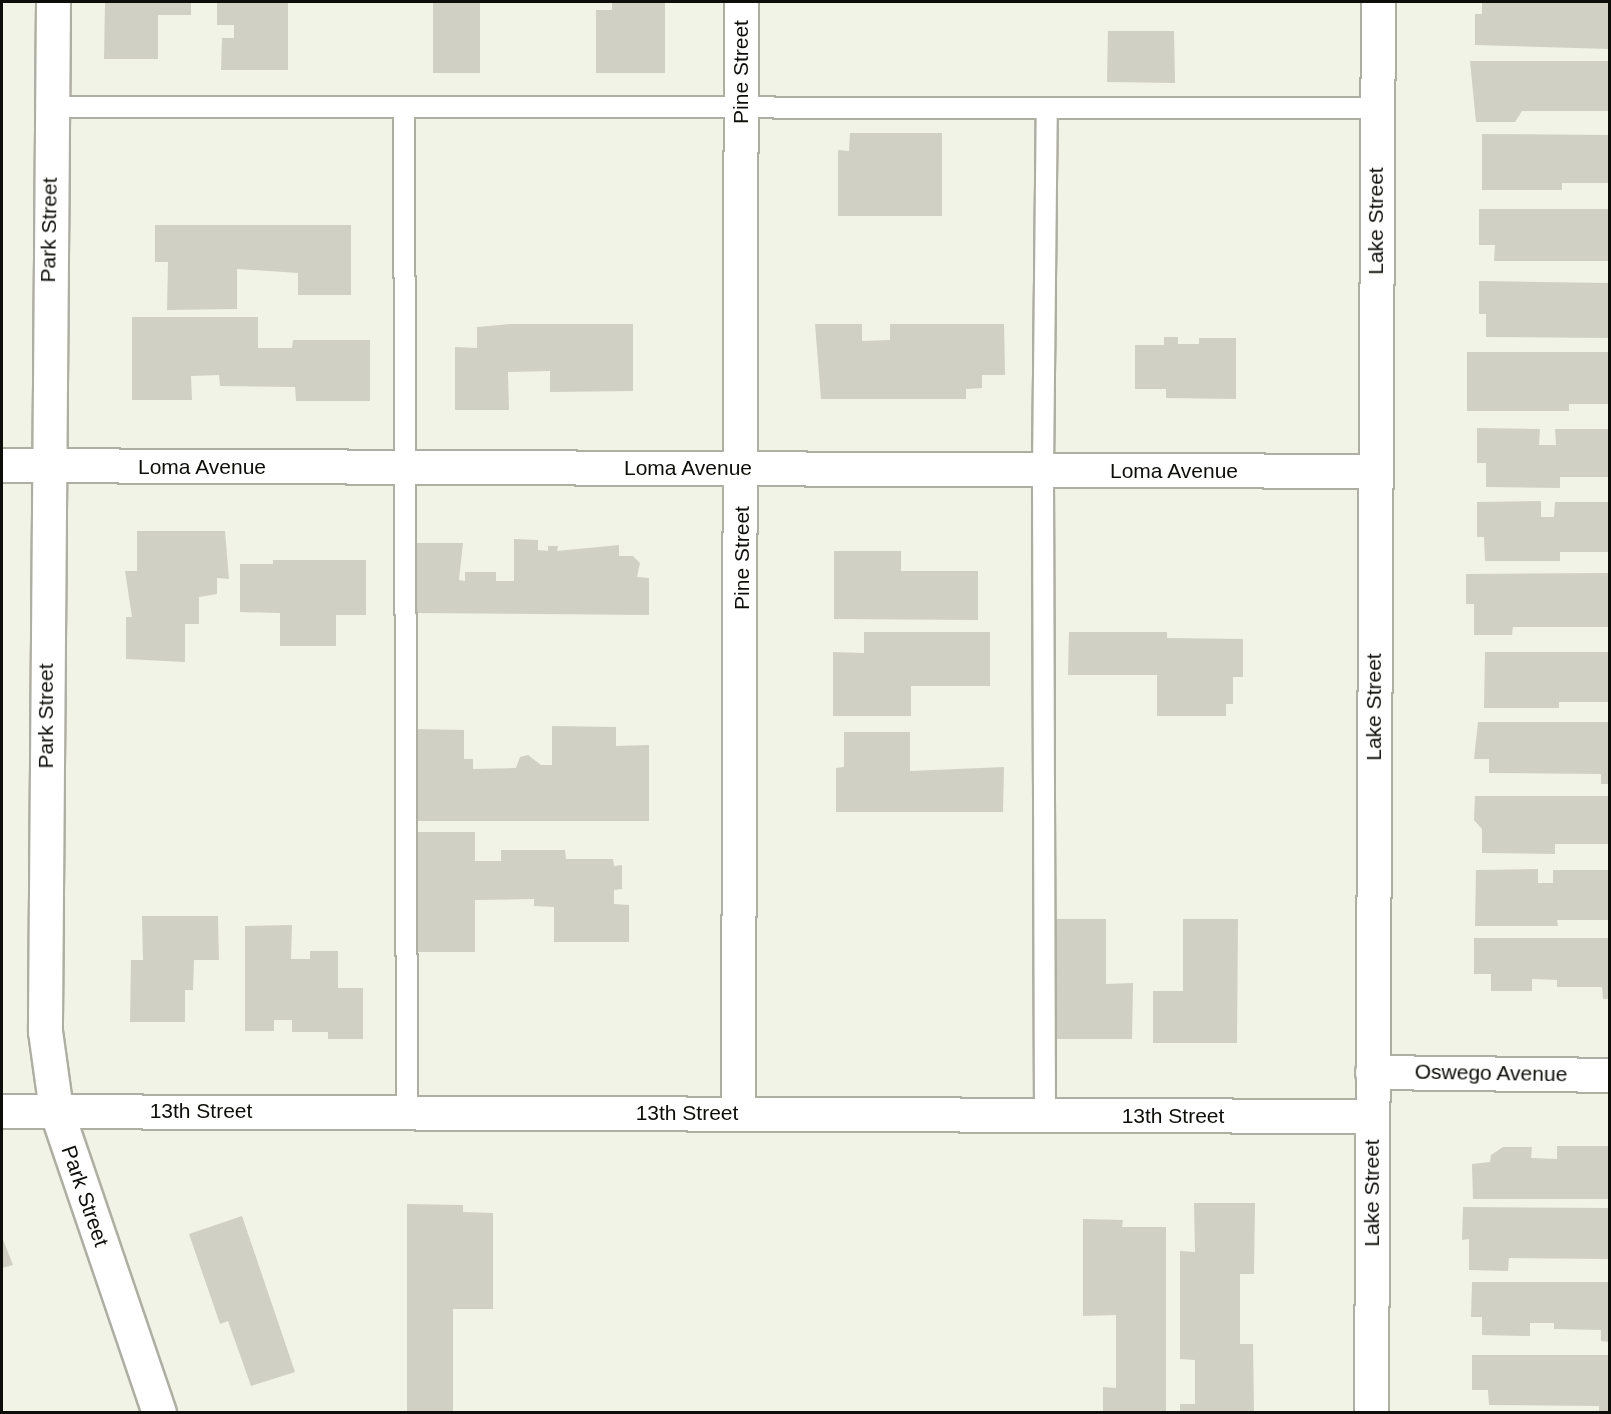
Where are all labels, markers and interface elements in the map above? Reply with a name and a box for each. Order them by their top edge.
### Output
street label: Pine Street [728,20,754,124]
street label: Lake Street [1363,167,1389,275]
street label: Park Street [35,177,63,283]
street label: Loma Avenue [137,454,267,480]
street label: Loma Avenue [623,455,753,481]
street label: Loma Avenue [1109,458,1239,484]
street label: Pine Street [729,506,755,610]
street label: Lake Street [1361,653,1387,761]
street label: Park Street [33,663,59,769]
street label: Oswego Avenue [1414,1059,1568,1087]
street label: 13th Street [150,1098,252,1124]
street label: 13th Street [636,1100,738,1126]
street label: 13th Street [1122,1103,1224,1129]
street label: Lake Street [1359,1139,1385,1247]
street label: Park Street [56,1142,114,1250]

